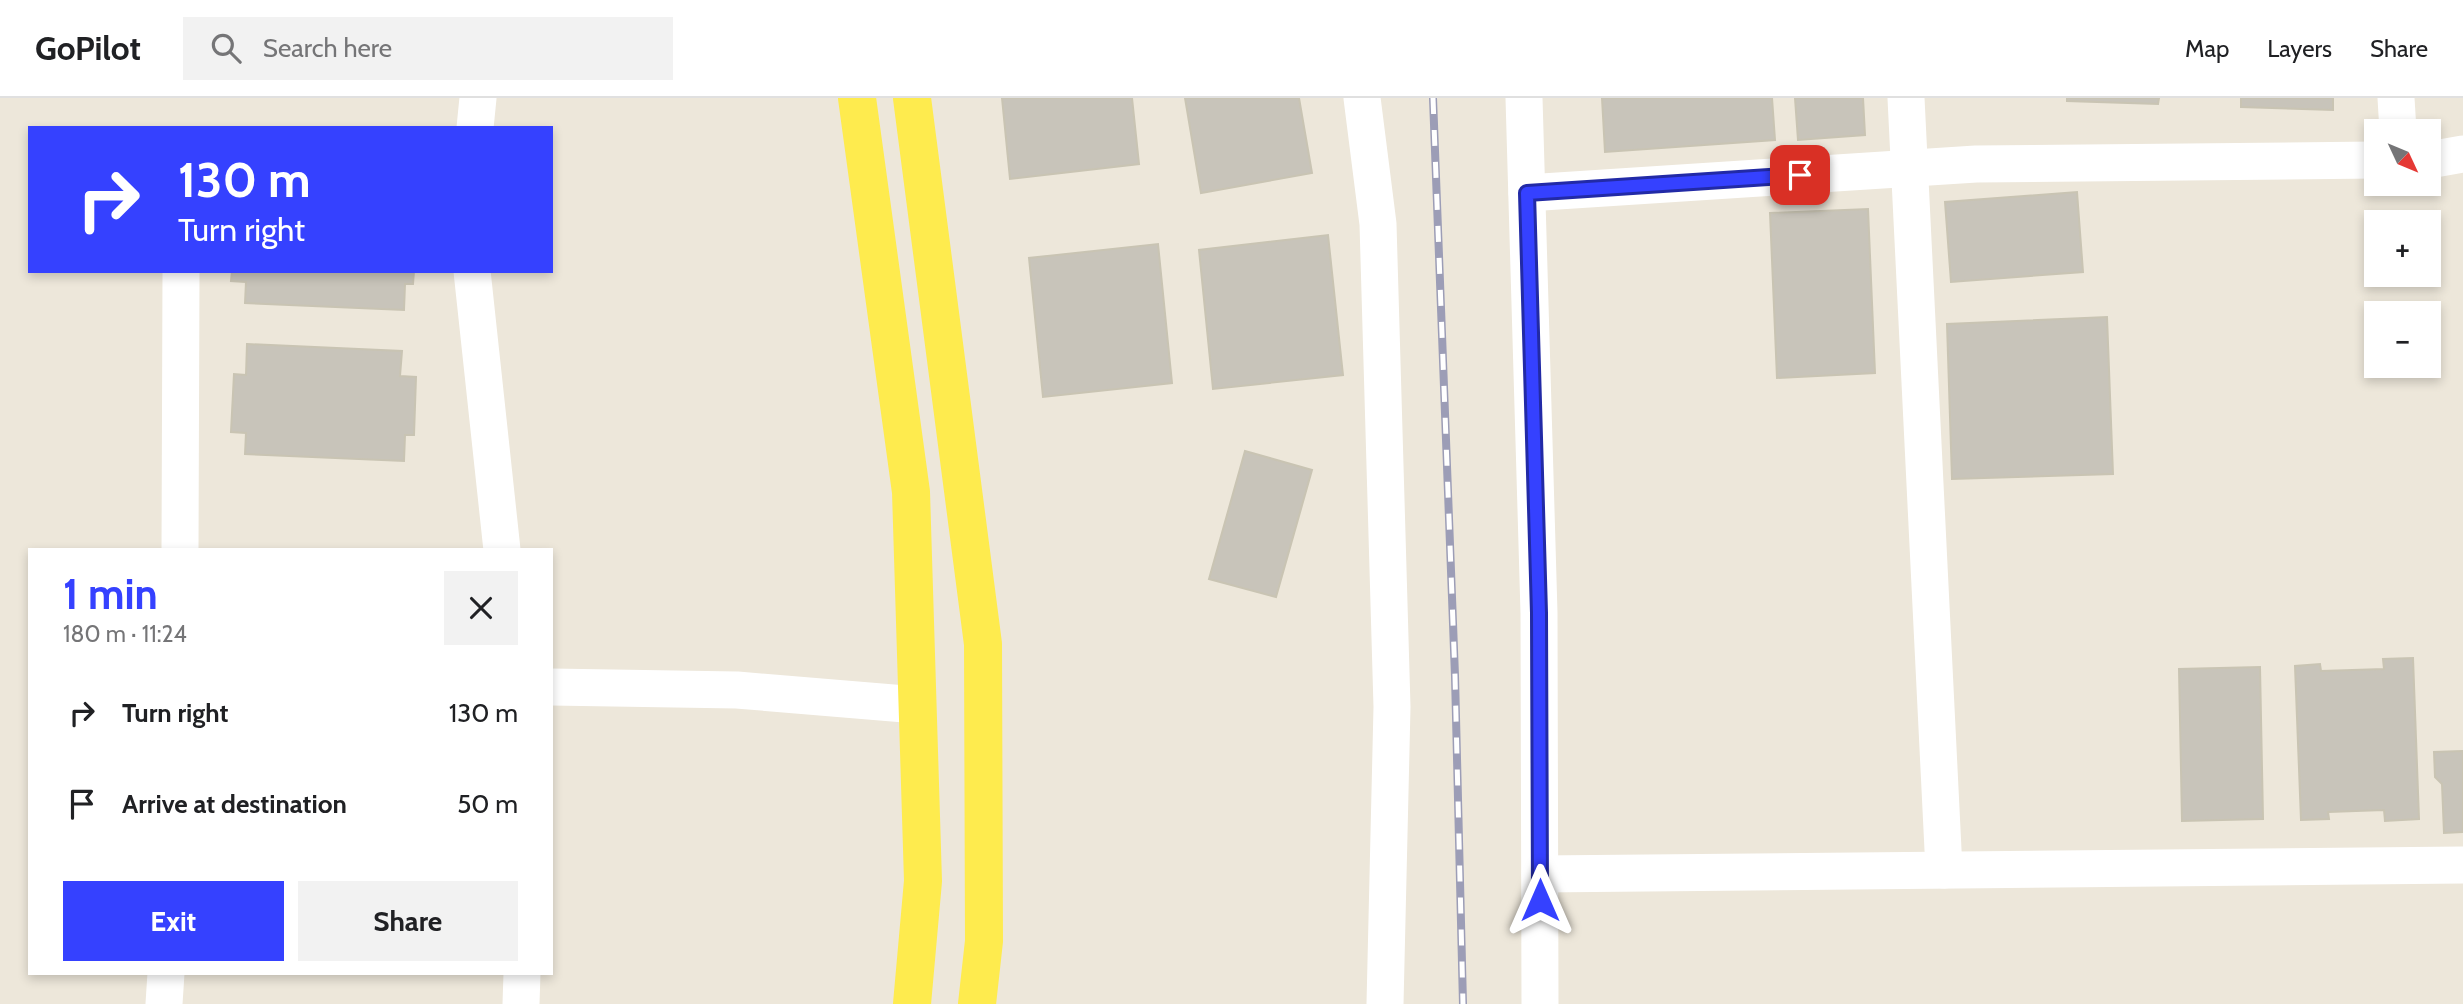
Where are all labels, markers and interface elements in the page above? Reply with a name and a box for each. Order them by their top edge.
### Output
search box [183,17,673,80]
text: GoPilot [35,28,141,68]
icon: search [207,29,245,67]
text: Search here [263,32,392,64]
text: Map [2185,34,2229,63]
text: Layers [2267,34,2332,63]
text: Share [2370,34,2428,63]
north arrow [2364,119,2441,196]
map controls [2364,119,2441,378]
pin [1770,145,1830,205]
text: 130 m [178,150,311,209]
icon: right [63,154,154,245]
icon: arrive [1781,156,1819,194]
text: Turn right [178,210,305,249]
button: + [2364,210,2441,287]
button: − [2364,301,2441,378]
text: 1 min [63,568,158,620]
button: close [444,571,518,645]
text: 180 m · 11:24 [63,620,187,648]
icon: right [63,694,101,732]
text: Turn right [122,697,228,729]
text: 130 m [449,697,518,729]
icon: arrive [63,785,101,823]
text: Arrive at destination [122,788,347,820]
text: 50 m [457,788,518,820]
position arrow [1503,863,1577,937]
button: Exit [63,881,284,961]
button: Share [298,881,518,961]

